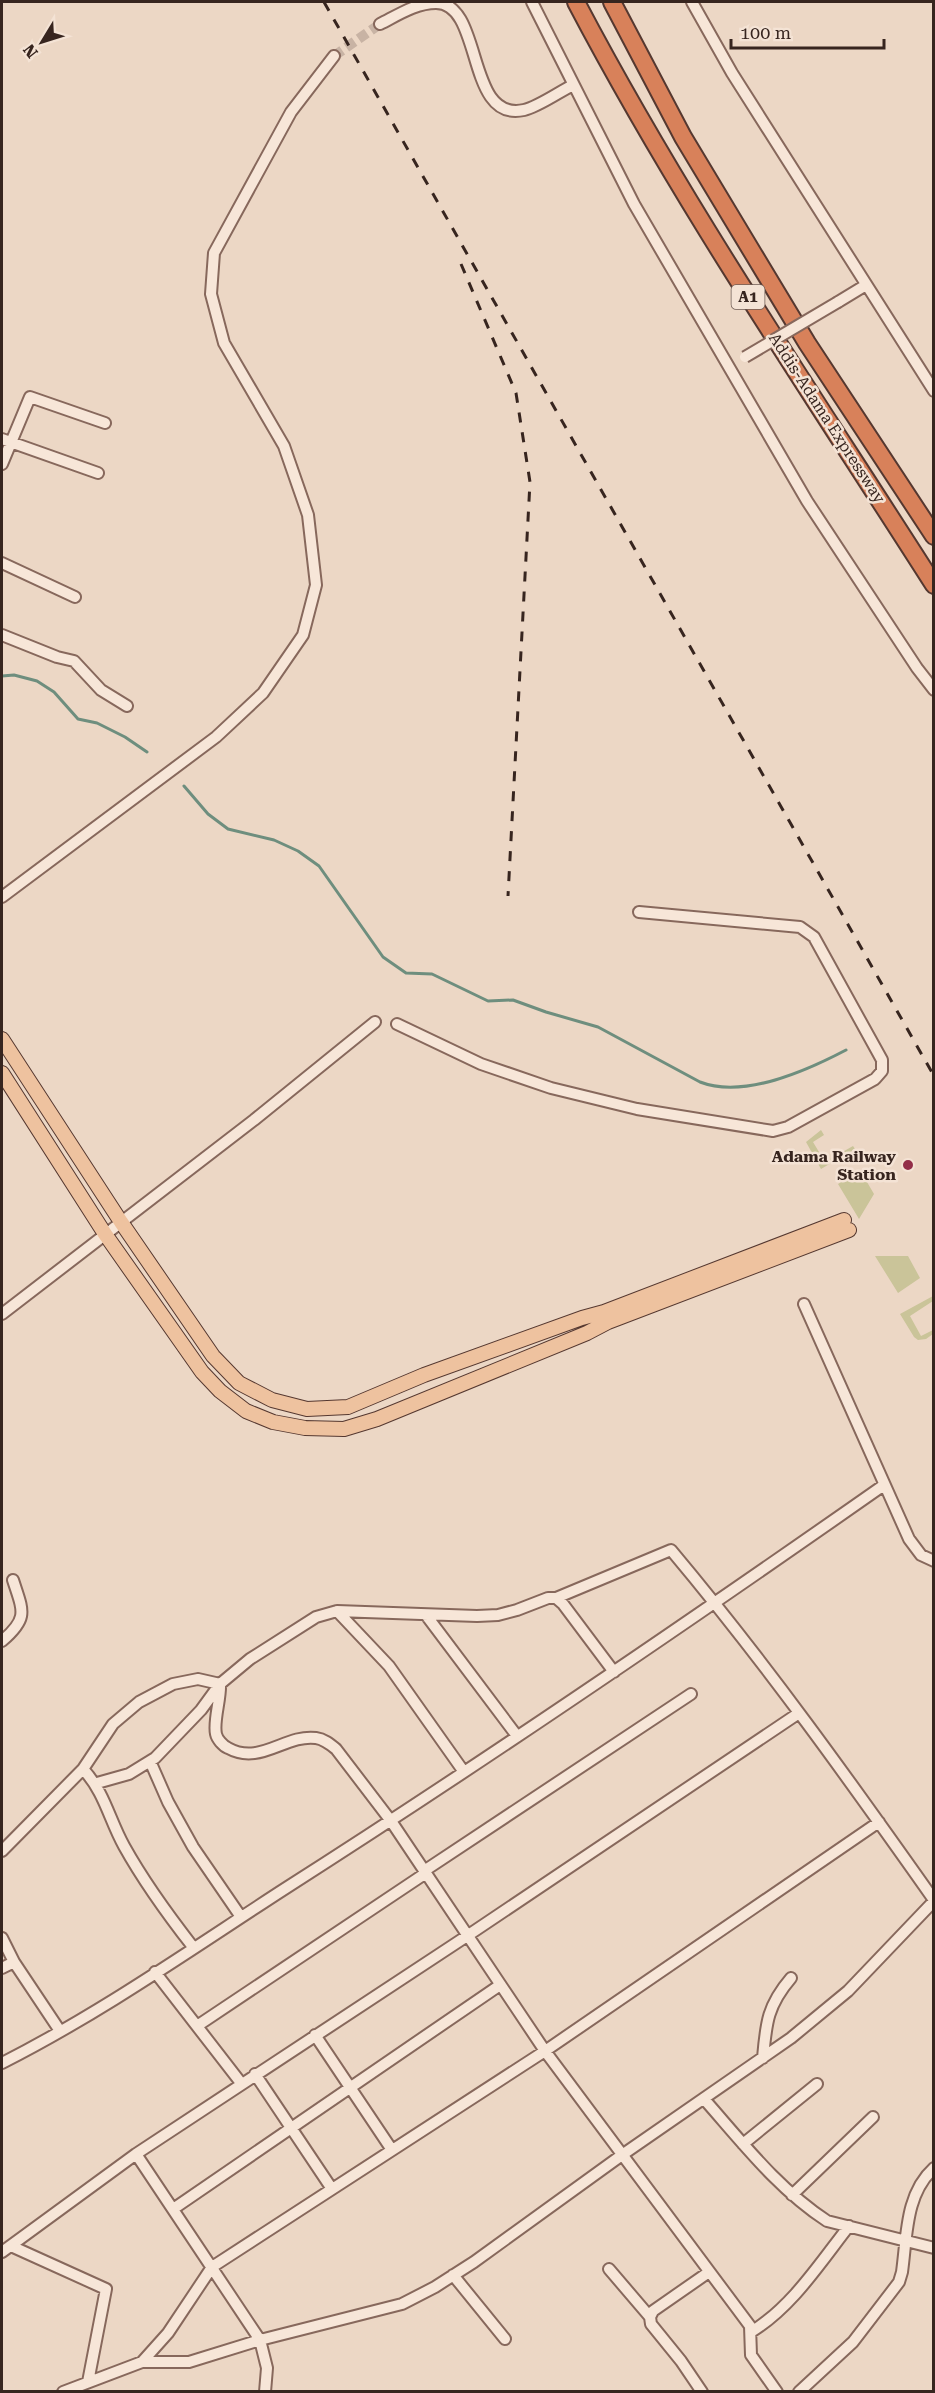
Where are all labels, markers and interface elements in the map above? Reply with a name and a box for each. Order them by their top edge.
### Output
north arrow [12,12,72,72]
scale bar [731,12,884,50]
text: 100 m [740,22,791,43]
text: N [19,40,42,62]
road number: A1 [732,285,764,309]
street label: Addis-Adama Expressway [765,329,890,507]
place label: Adama Railway Station [772,1147,896,1184]
marker: Adama Railway Station [901,1158,915,1172]

